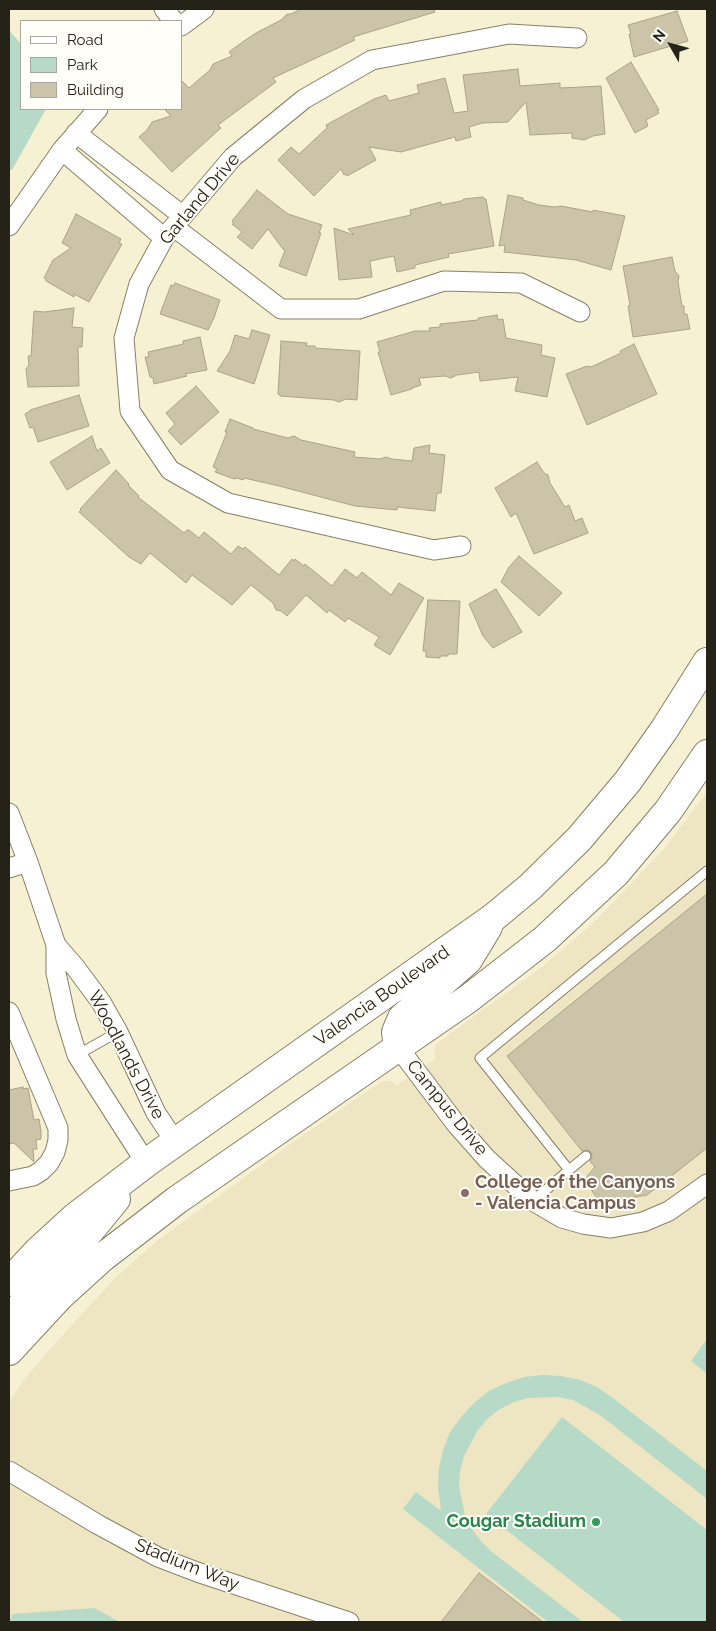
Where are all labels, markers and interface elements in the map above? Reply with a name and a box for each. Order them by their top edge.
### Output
legend [20,20,182,110]
north arrow [646,20,696,70]
text: N [650,27,669,45]
text: Road [67,31,103,49]
text: Park [67,56,98,74]
text: Building [67,81,124,99]
street label: Garland Drive [155,149,245,249]
street label: Valencia Boulevard [310,941,454,1051]
street label: Woodlands Drive [83,987,169,1123]
street label: Campus Drive [402,1056,492,1160]
place label: College of the Canyons - Valencia Campus [475,1172,675,1214]
marker: College of the Canyons - Valencia Campus [459,1187,471,1199]
place label: Cougar Stadium [446,1511,586,1533]
marker: Cougar Stadium [590,1516,602,1528]
street label: Stadium Way [132,1534,242,1596]

